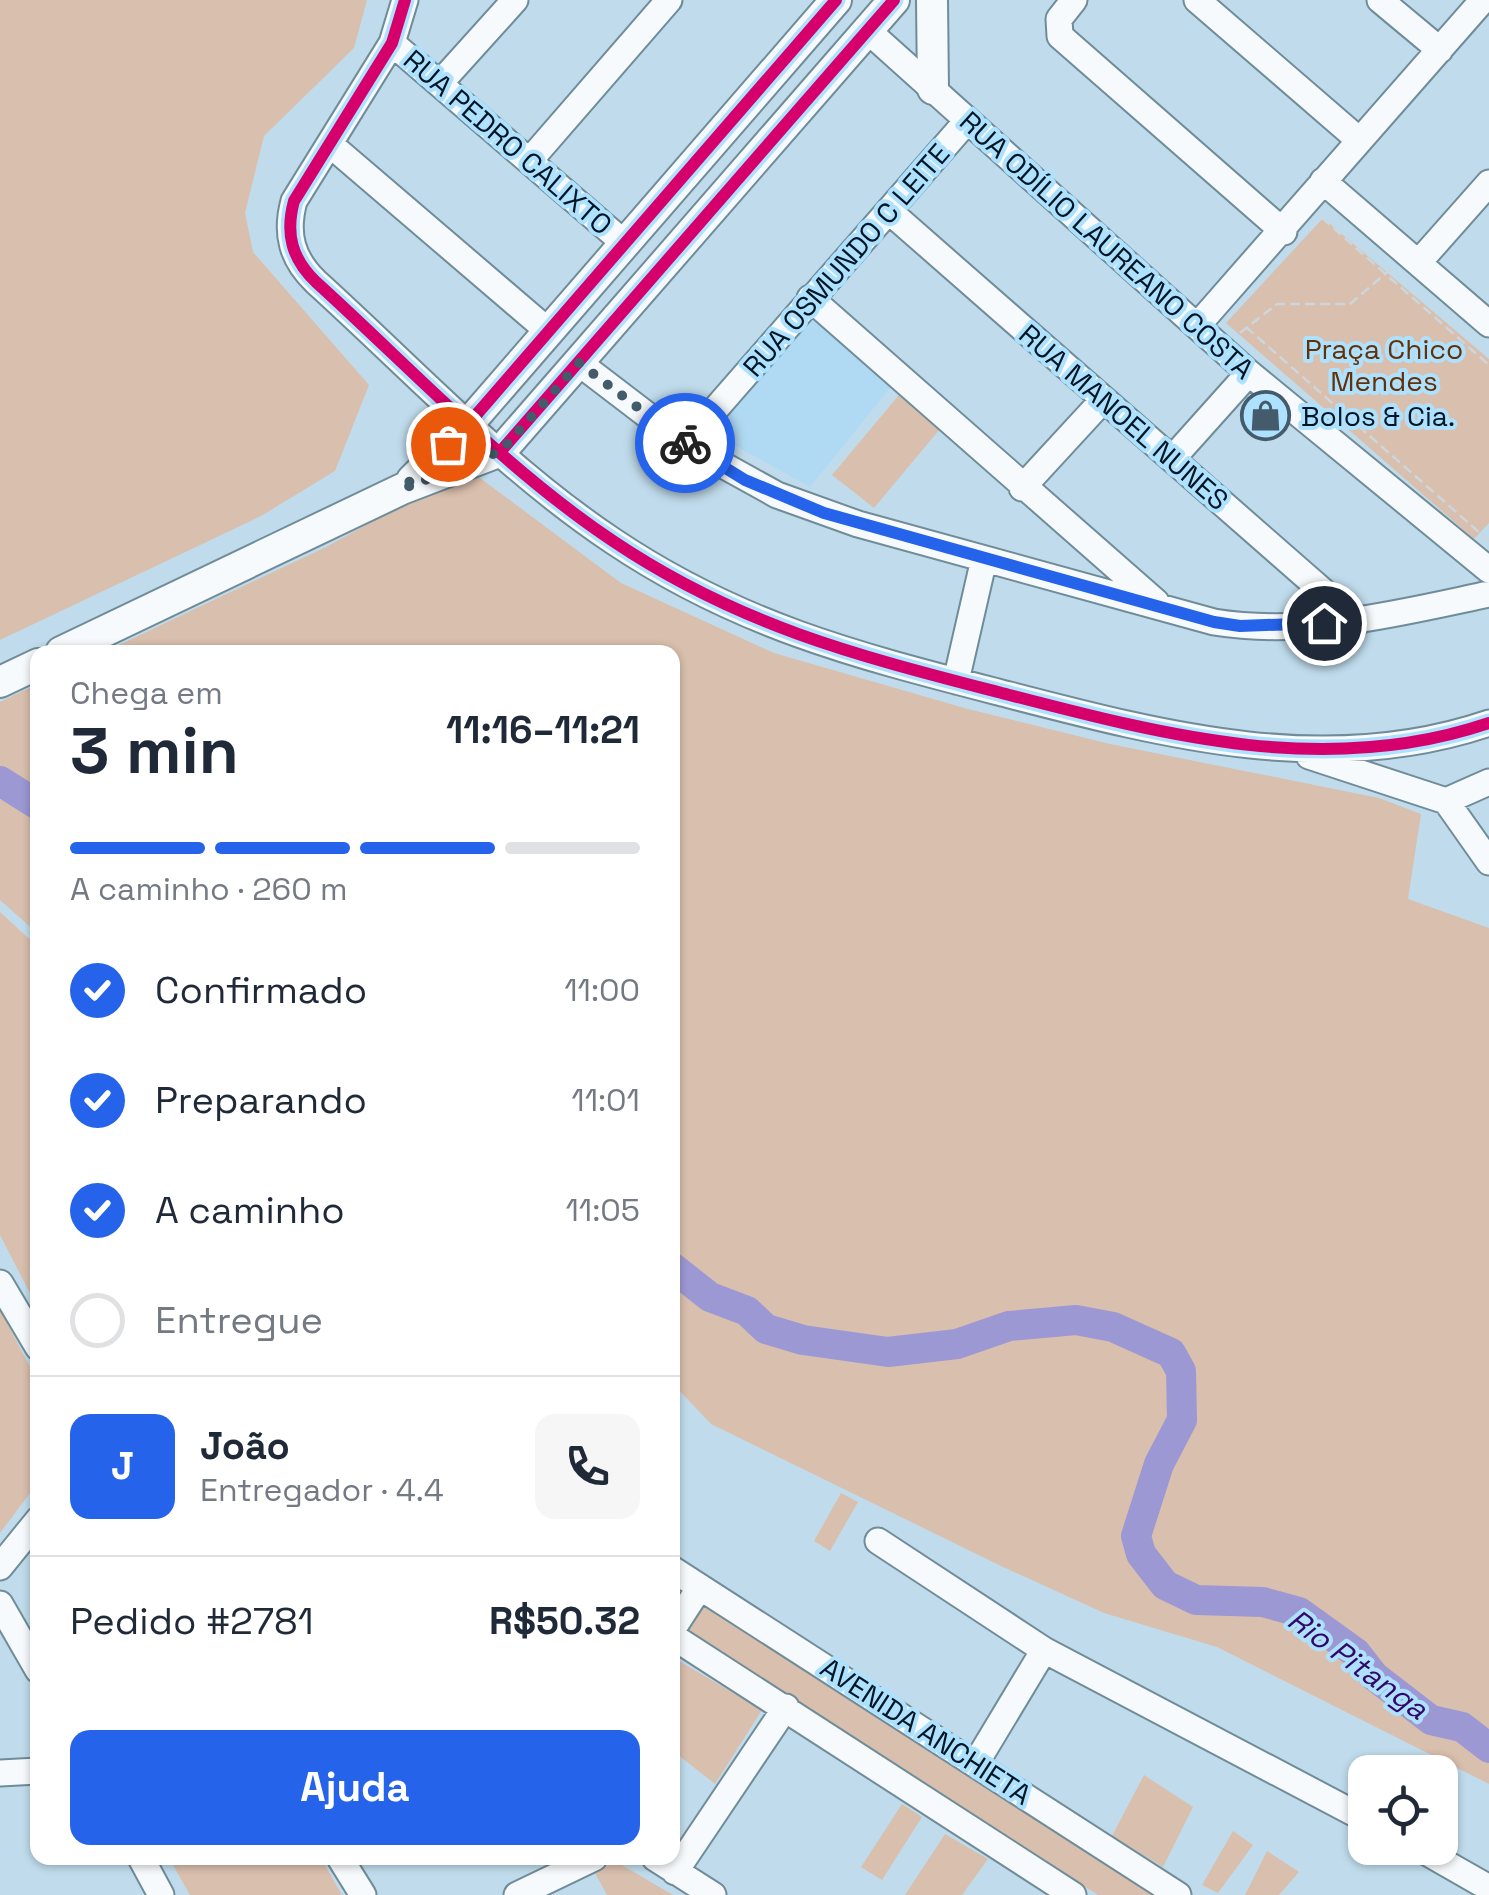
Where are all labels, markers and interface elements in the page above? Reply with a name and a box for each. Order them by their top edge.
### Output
street label: RUA PEDRO CALIXTO [396,42,620,242]
street label: RUA ODÍLIO LAUREANO COSTA [952,103,1262,387]
street label: RUA OSMUNDO C LEITE [735,136,957,384]
street label: RUA MANOEL NUNES [1012,316,1236,518]
park label: Praça Chico Mendes [1305,331,1463,399]
shop icon: Bolos & Cia. [1240,390,1292,442]
courier [635,393,735,493]
place label: Bolos & Cia. [1301,398,1455,434]
pin [406,402,491,487]
icon: bike [658,416,713,471]
icon: bag [421,417,476,472]
pin [1282,581,1367,666]
icon: home [1297,596,1352,651]
text: Chega em [70,673,223,713]
text: 11:16–11:21 [446,706,640,754]
text: 3 min [70,709,239,792]
text: A caminho · 260 m [70,869,347,909]
icon: check [70,963,125,1018]
text: Confirmado [155,966,367,1014]
text: 11:00 [564,970,640,1010]
icon: check [70,1073,125,1128]
text: Preparando [155,1076,367,1124]
text: 11:01 [571,1080,640,1120]
icon: check [70,1183,125,1238]
text: A caminho [155,1186,345,1234]
text: 11:05 [565,1190,640,1230]
text: Entregue [155,1296,323,1344]
button: phone [535,1414,640,1519]
text: João [200,1422,290,1470]
text: J [111,1442,134,1490]
text: Entregador · 4.4 [200,1470,444,1510]
text: Pedido #2781 [70,1597,314,1645]
text: R$50.32 [489,1597,640,1645]
water label: Rio Pitanga [1280,1600,1436,1728]
street label: AVENIDA ANCHIETA [814,1649,1038,1813]
button: Ajuda [70,1730,640,1845]
map controls [1348,1755,1458,1865]
button: locate [1348,1755,1458,1865]

